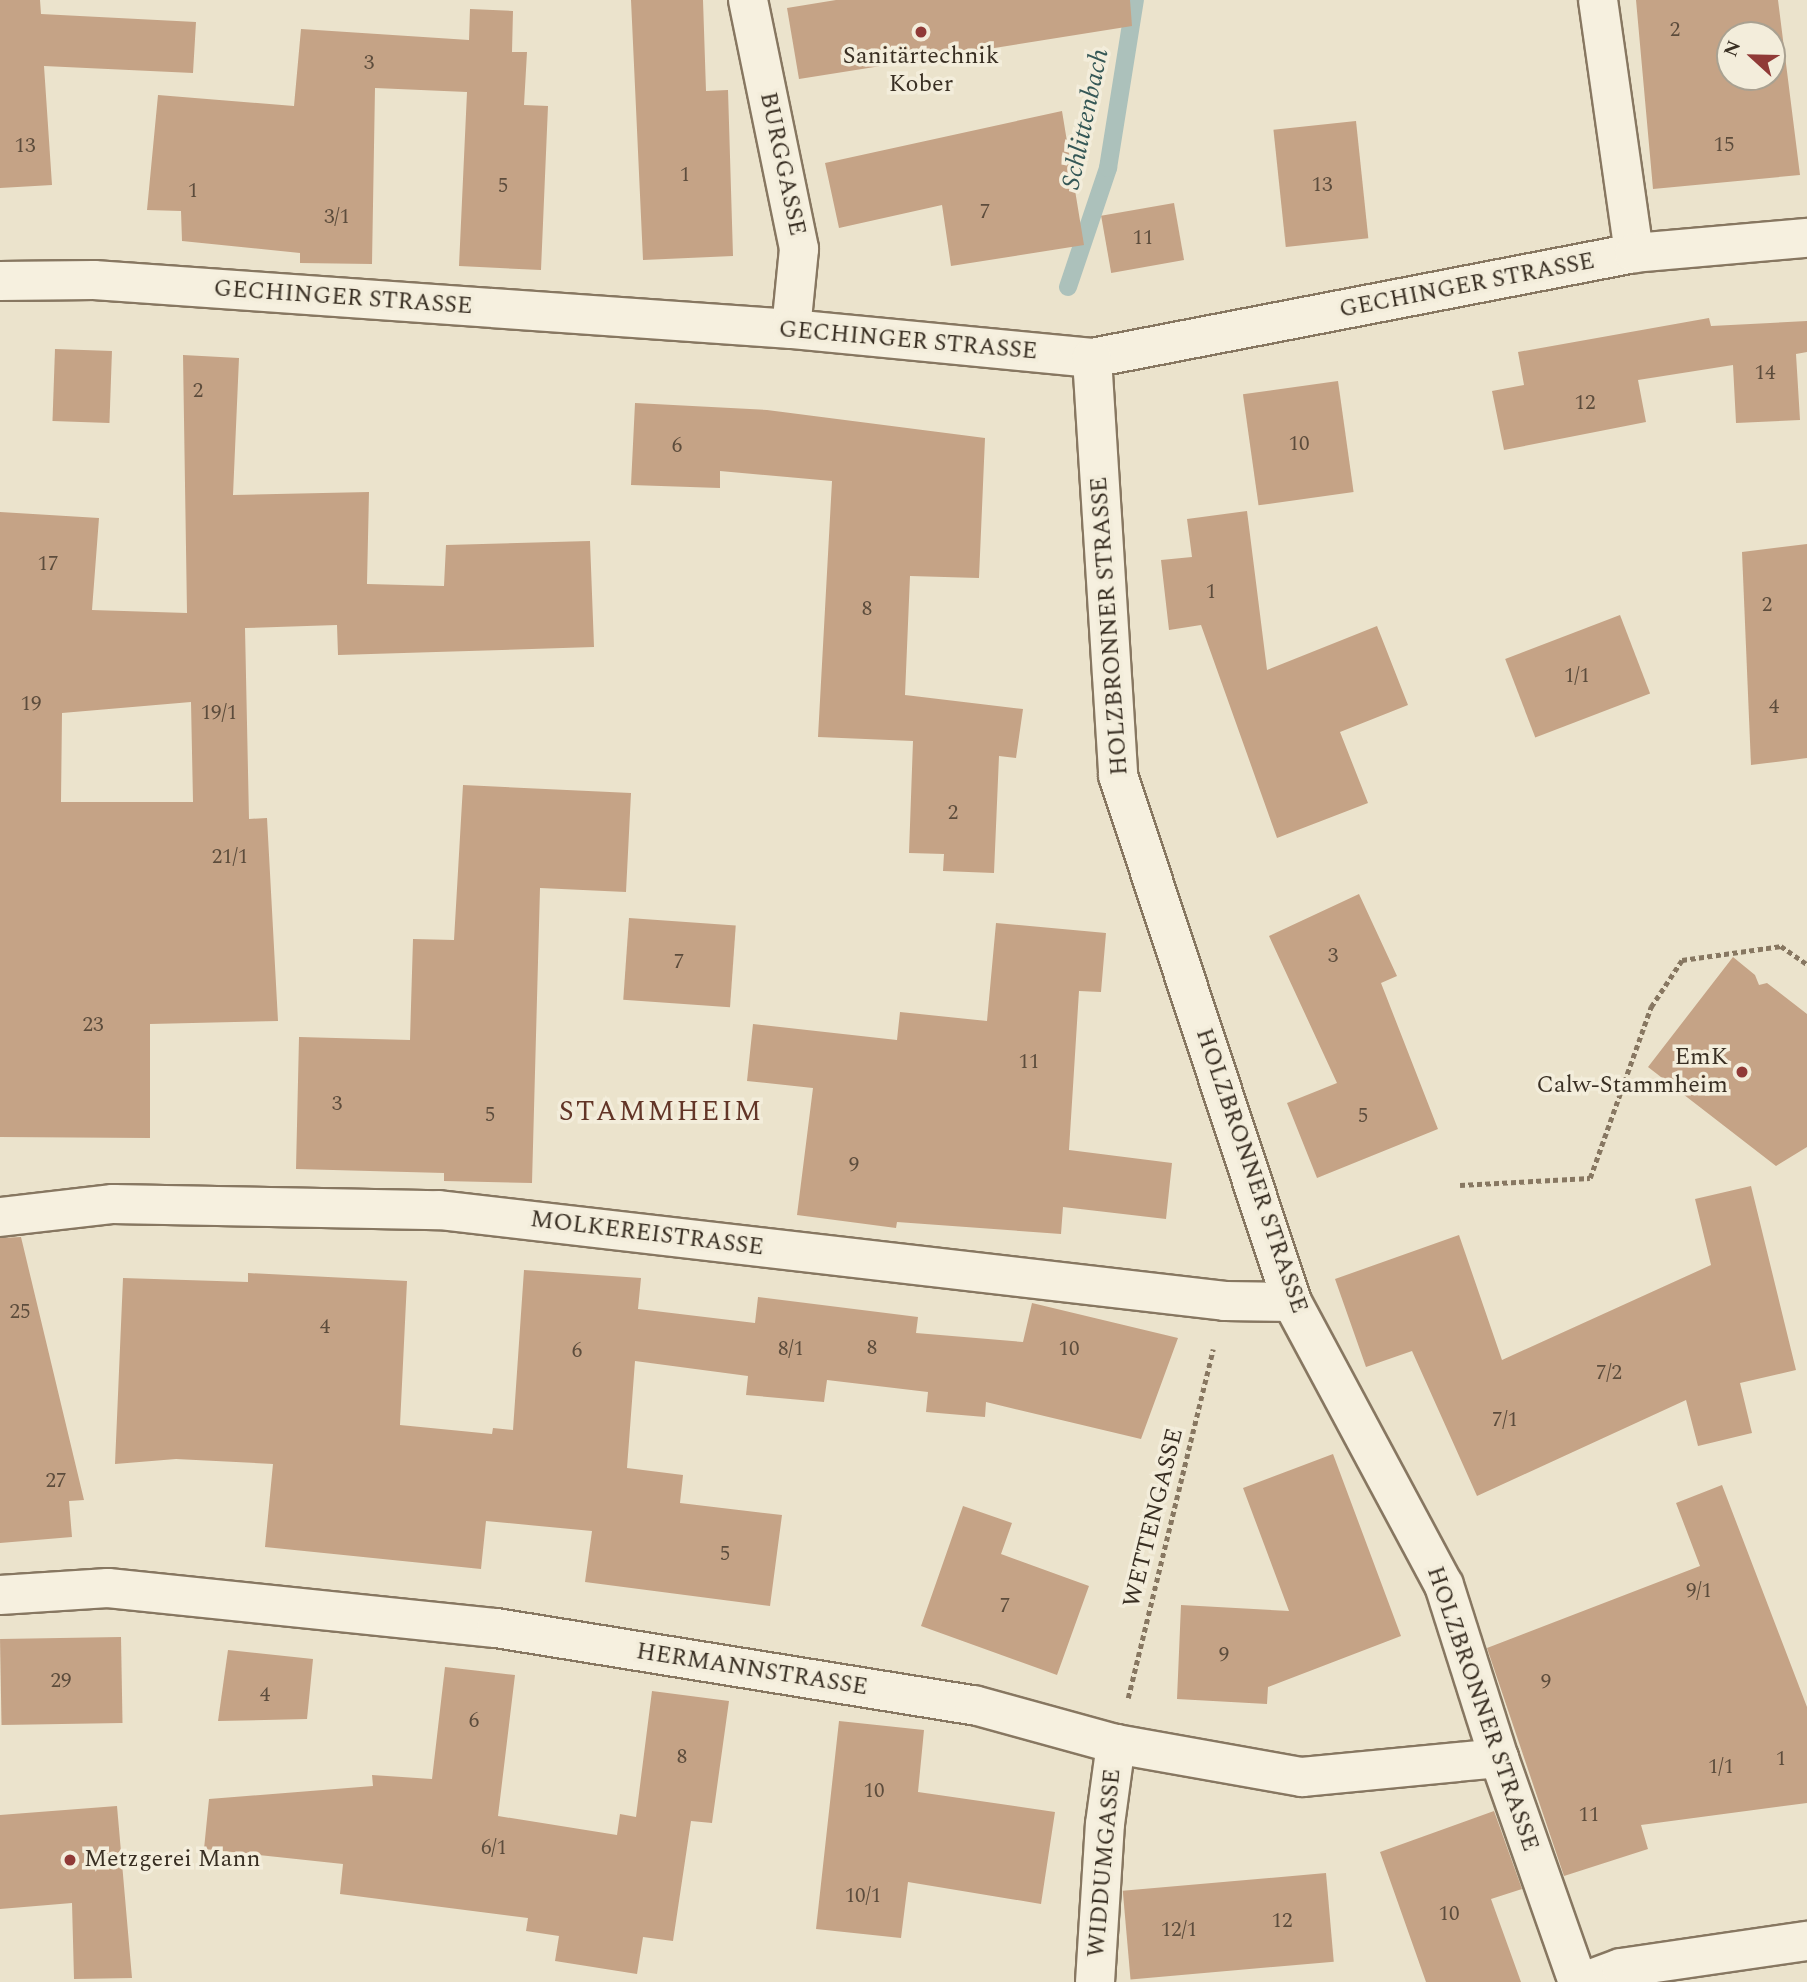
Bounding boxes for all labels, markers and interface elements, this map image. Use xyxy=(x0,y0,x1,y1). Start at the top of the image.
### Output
house number: 2 xyxy=(1670,17,1680,43)
north arrow xyxy=(1716,21,1786,91)
marker: Sanitärtechnik Kober xyxy=(913,24,929,40)
text: N xyxy=(1717,36,1749,61)
place label: Sanitärtechnik Kober xyxy=(843,43,999,99)
water label: Schlittenbach xyxy=(1056,46,1116,192)
house number: 3 xyxy=(364,50,374,76)
street label: BURGGASSE xyxy=(753,90,811,238)
house number: 15 xyxy=(1714,132,1734,158)
house number: 13 xyxy=(15,133,35,159)
house number: 1 xyxy=(680,162,690,188)
house number: 13 xyxy=(1312,172,1332,198)
house number: 5 xyxy=(498,173,508,199)
house number: 1 xyxy=(188,178,198,204)
house number: 7 xyxy=(980,199,990,225)
house number: 3/1 xyxy=(324,204,350,230)
house number: 11 xyxy=(1133,225,1153,251)
street label: GECHINGER STRASSE xyxy=(1337,247,1597,325)
street label: GECHINGER STRASSE xyxy=(213,275,473,321)
street label: GECHINGER STRASSE xyxy=(778,315,1038,367)
house number: 14 xyxy=(1755,360,1775,386)
house number: 2 xyxy=(193,378,203,404)
house number: 12 xyxy=(1575,390,1595,416)
house number: 10 xyxy=(1289,431,1309,457)
house number: 6 xyxy=(672,433,682,459)
street label: HOLZBRONNER STRASSE xyxy=(1085,476,1135,776)
house number: 17 xyxy=(38,551,58,577)
house number: 1 xyxy=(1206,579,1216,605)
house number: 2 xyxy=(1762,592,1772,618)
house number: 8 xyxy=(862,596,872,622)
house number: 1/1 xyxy=(1564,663,1590,689)
house number: 19 xyxy=(21,691,41,717)
house number: 4 xyxy=(1769,694,1779,720)
house number: 19/1 xyxy=(201,700,237,726)
house number: 2 xyxy=(948,800,958,826)
house number: 21/1 xyxy=(212,844,248,870)
house number: 3 xyxy=(1328,943,1338,969)
house number: 7 xyxy=(674,949,684,975)
house number: 23 xyxy=(83,1012,103,1038)
street label: HOLZBRONNER STRASSE xyxy=(1189,1025,1313,1317)
place label: EmK Calw-Stammheim xyxy=(1537,1044,1728,1100)
house number: 11 xyxy=(1019,1049,1039,1075)
marker: EmK Calw-Stammheim xyxy=(1734,1064,1750,1080)
house number: 3 xyxy=(332,1091,342,1117)
district label: STAMMHEIM xyxy=(560,1095,762,1129)
house number: 5 xyxy=(485,1102,495,1128)
house number: 5 xyxy=(1358,1103,1368,1129)
house number: 9 xyxy=(849,1152,859,1178)
street label: MOLKEREISTRASSE xyxy=(529,1205,765,1263)
house number: 25 xyxy=(10,1299,30,1325)
house number: 4 xyxy=(320,1314,330,1340)
house number: 8 xyxy=(867,1335,877,1361)
house number: 8/1 xyxy=(778,1336,804,1362)
house number: 10 xyxy=(1059,1336,1079,1362)
house number: 6 xyxy=(572,1338,582,1364)
house number: 7/2 xyxy=(1596,1360,1622,1386)
house number: 7/1 xyxy=(1492,1407,1518,1433)
street label: WETTENGASSE xyxy=(1118,1425,1190,1611)
house number: 27 xyxy=(46,1468,66,1494)
house number: 5 xyxy=(720,1541,730,1567)
street label: HOLZBRONNER STRASSE xyxy=(1420,1563,1544,1855)
house number: 9/1 xyxy=(1686,1578,1712,1604)
house number: 7 xyxy=(1000,1593,1010,1619)
street label: HERMANNSTRASSE xyxy=(634,1637,870,1703)
house number: 9 xyxy=(1219,1642,1229,1668)
house number: 29 xyxy=(51,1668,71,1694)
house number: 9 xyxy=(1541,1669,1551,1695)
house number: 4 xyxy=(260,1682,270,1708)
house number: 6 xyxy=(469,1708,479,1734)
house number: 8 xyxy=(677,1744,687,1770)
house number: 1 xyxy=(1776,1746,1786,1772)
house number: 1/1 xyxy=(1708,1754,1734,1780)
street label: WIDDUMGASSE xyxy=(1082,1767,1128,1959)
house number: 10 xyxy=(864,1778,884,1804)
house number: 11 xyxy=(1579,1802,1599,1828)
house number: 6/1 xyxy=(481,1835,507,1861)
place label: Metzgerei Mann xyxy=(84,1846,261,1874)
marker: Metzgerei Mann xyxy=(62,1852,78,1868)
house number: 10/1 xyxy=(845,1883,881,1909)
house number: 10 xyxy=(1439,1901,1459,1927)
house number: 12 xyxy=(1272,1908,1292,1934)
house number: 12/1 xyxy=(1161,1917,1197,1943)

